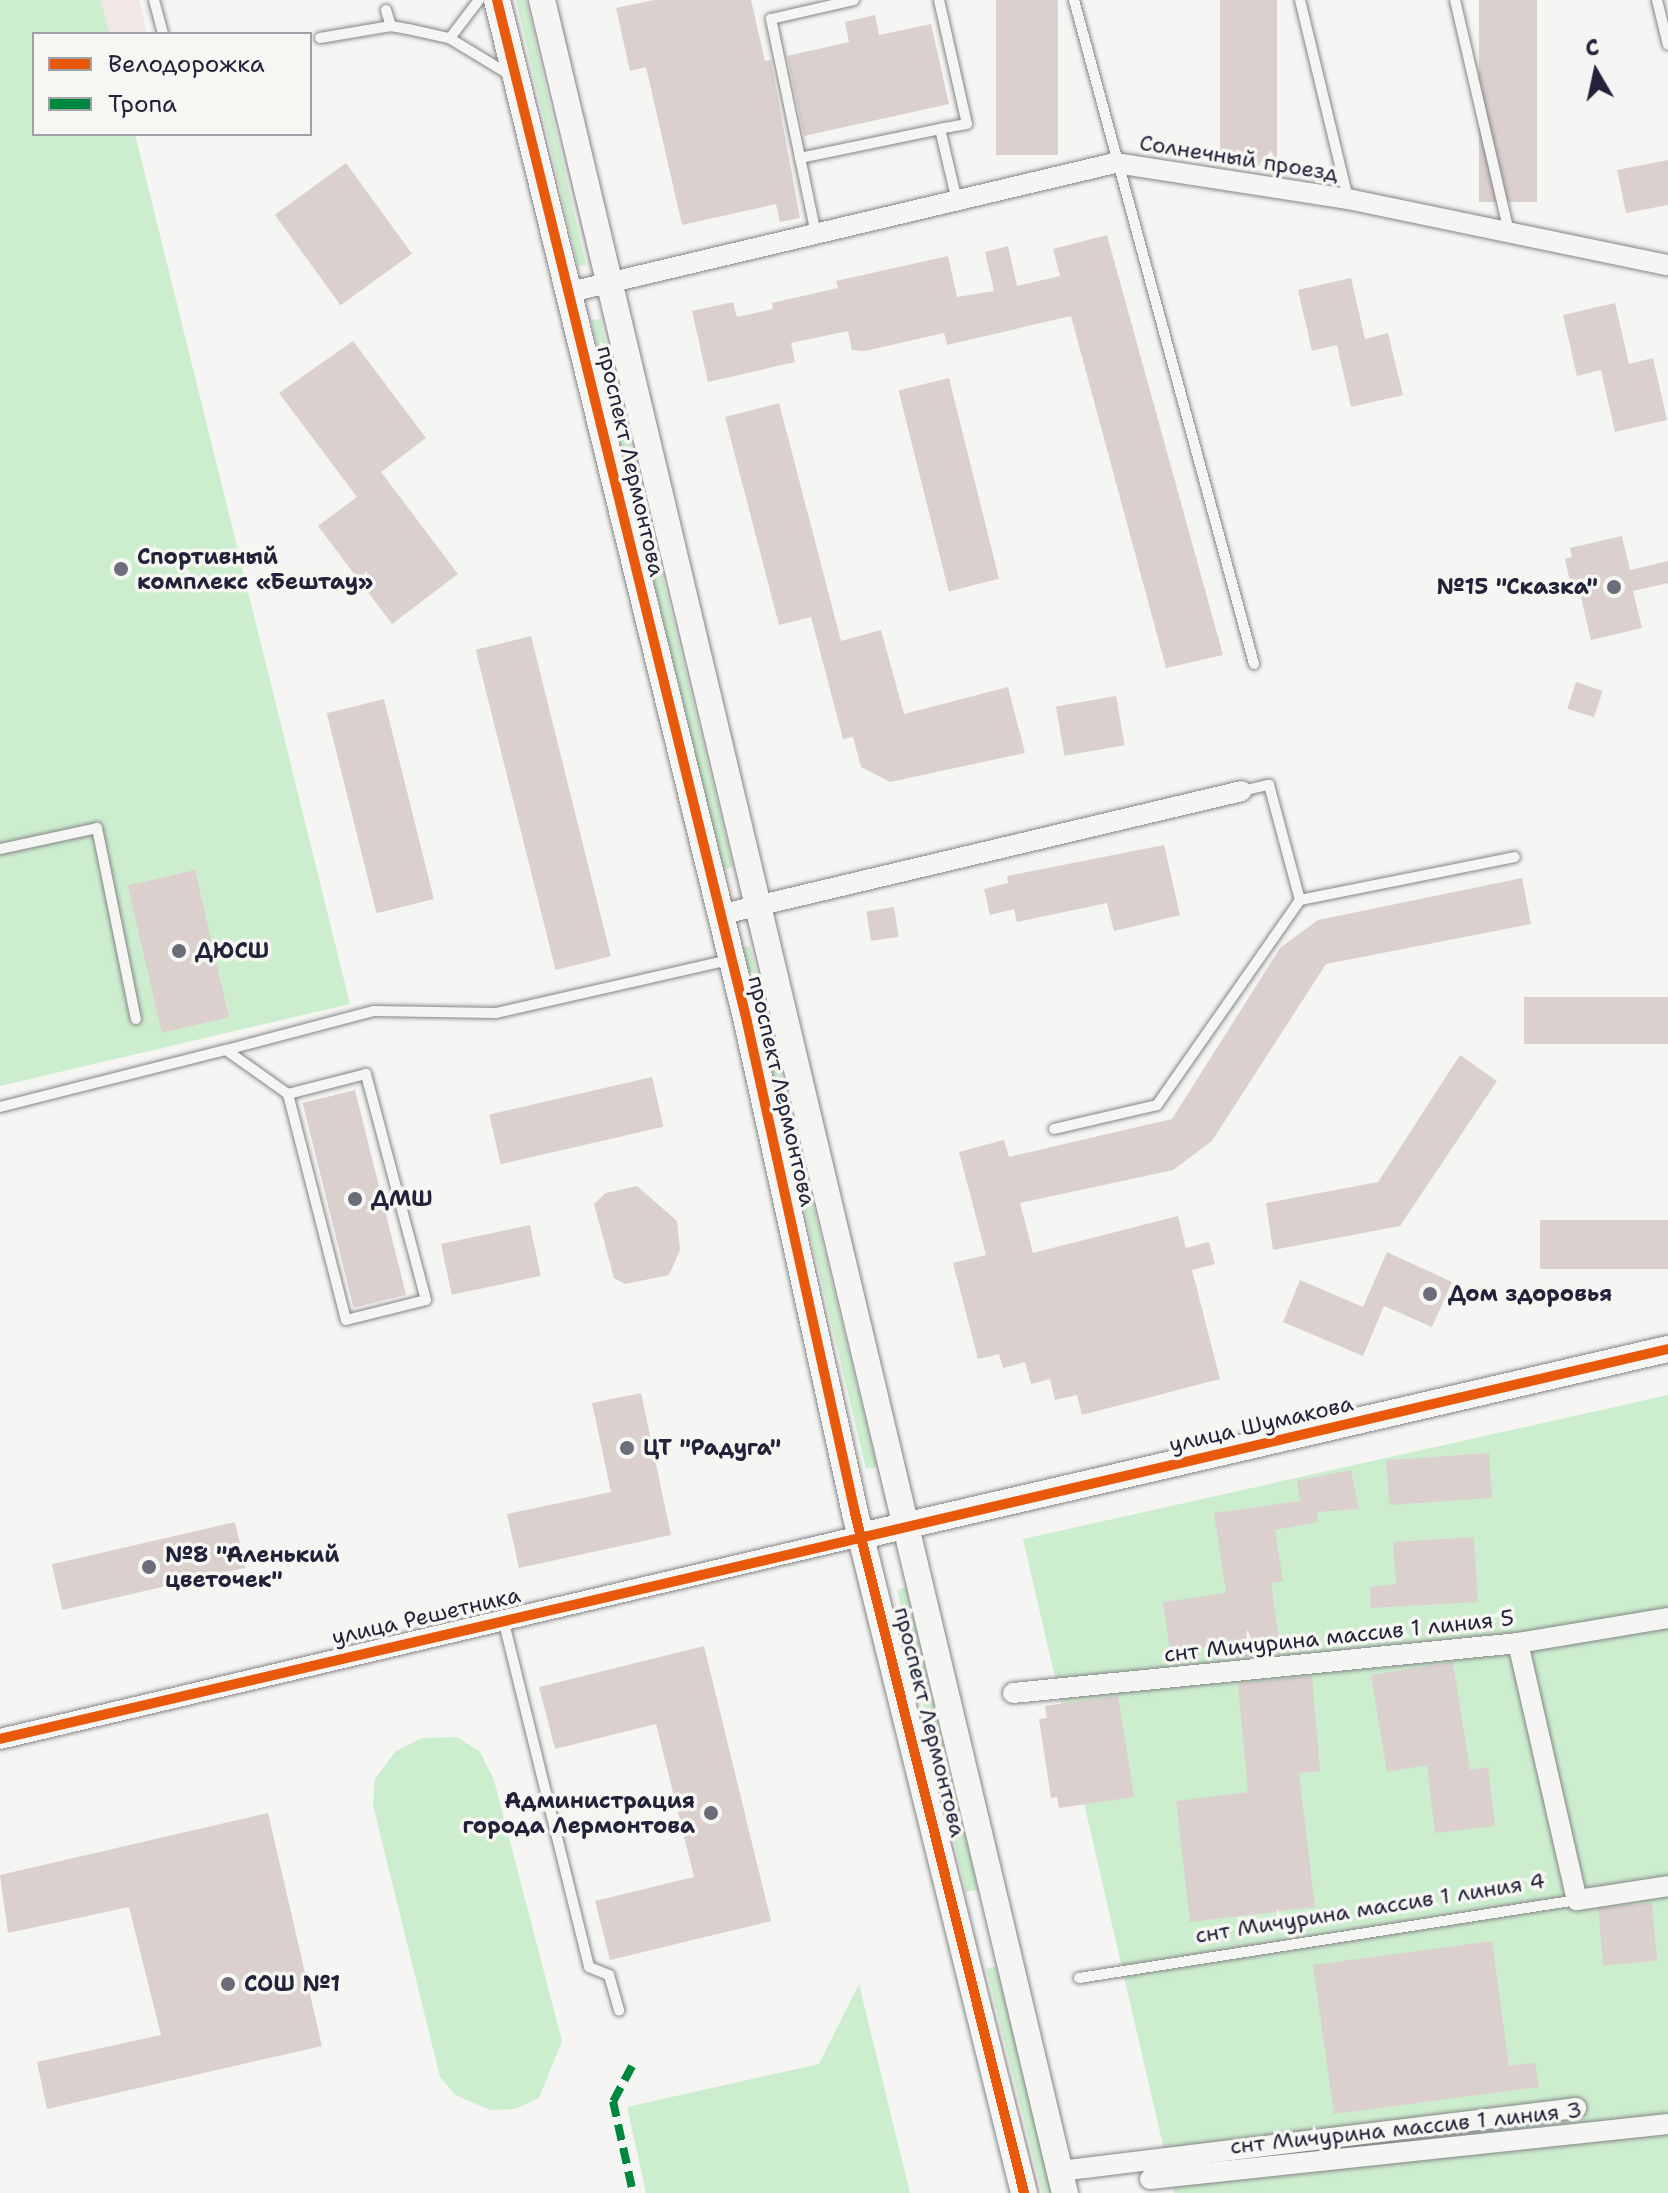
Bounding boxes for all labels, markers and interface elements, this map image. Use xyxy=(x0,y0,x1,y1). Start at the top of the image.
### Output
legend xyxy=(32,32,312,136)
north arrow xyxy=(1556,32,1636,112)
text: С xyxy=(1583,32,1601,63)
text: Велодорожка xyxy=(108,48,265,80)
text: Тропа xyxy=(108,88,177,120)
street label: Солнечный проезд xyxy=(1138,129,1340,187)
street label: проспект Лермонтова xyxy=(592,343,670,579)
place label: Спортивный комплекс «Бештау» xyxy=(137,543,373,594)
marker: Спортивный комплекс «Бештау» xyxy=(112,560,130,578)
place label: №15 "Сказка" xyxy=(1437,574,1598,600)
marker: №15 "Сказка" xyxy=(1605,578,1623,596)
place label: ДЮСШ xyxy=(195,938,269,964)
marker: ДЮСШ xyxy=(170,942,188,960)
street label: проспект Лермонтова xyxy=(743,973,821,1209)
place label: ДМШ xyxy=(371,1186,433,1212)
marker: ДМШ xyxy=(346,1190,364,1208)
place label: Дом здоровья xyxy=(1448,1281,1612,1307)
marker: Дом здоровья xyxy=(1419,1283,1441,1305)
street label: улица Шумакова xyxy=(1166,1390,1356,1458)
place label: ЦТ "Радуга" xyxy=(643,1435,781,1461)
marker: ЦТ "Радуга" xyxy=(618,1439,636,1457)
place label: №8 "Аленький цветочек" xyxy=(165,1541,340,1592)
marker: №8 "Аленький цветочек" xyxy=(140,1558,158,1576)
street label: улица Решетника xyxy=(329,1581,523,1651)
street label: проспект Лермонтова xyxy=(889,1604,971,1840)
street label: снт Мичурина массив 1 линия 5 xyxy=(1163,1604,1515,1668)
place label: Администрация города Лермонтова xyxy=(462,1787,695,1838)
marker: Администрация города Лермонтова xyxy=(702,1804,720,1822)
street label: снт Мичурина массив 1 линия 4 xyxy=(1193,1867,1547,1949)
place label: СОШ №1 xyxy=(244,1971,340,1997)
marker: СОШ №1 xyxy=(219,1975,237,1993)
street label: снт Мичурина массив 1 линия 3 xyxy=(1229,2096,1583,2160)

